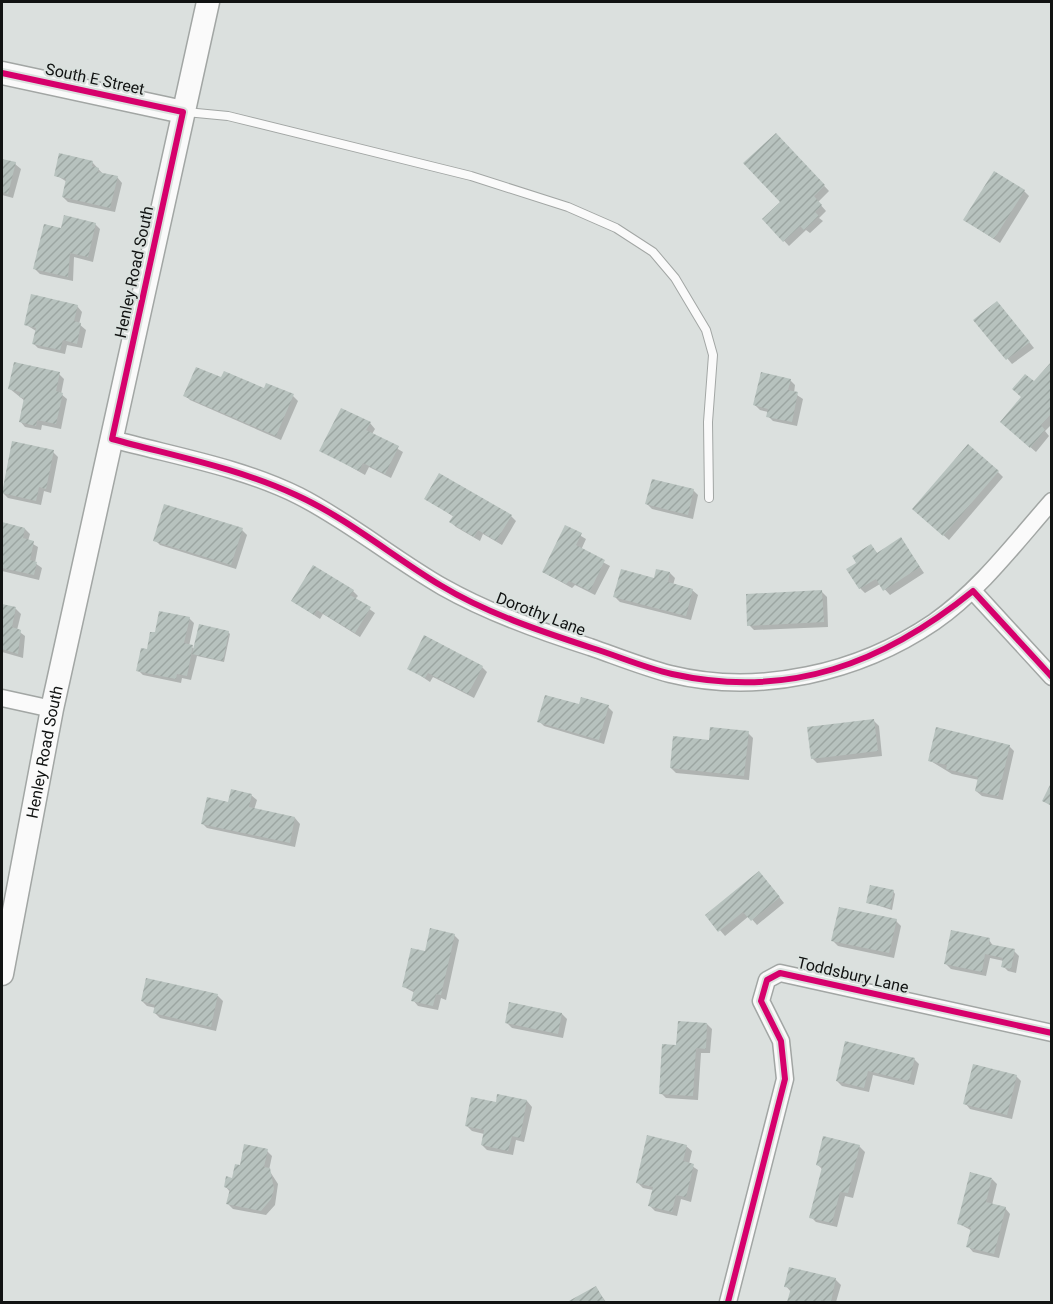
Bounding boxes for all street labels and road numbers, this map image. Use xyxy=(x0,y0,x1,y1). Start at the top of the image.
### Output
street label: South E Street xyxy=(44,59,146,99)
street label: Henley Road South xyxy=(111,204,157,340)
street label: Dorothy Lane xyxy=(494,588,588,640)
street label: Henley Road South xyxy=(22,684,66,820)
street label: Toddsbury Lane xyxy=(795,953,911,997)

